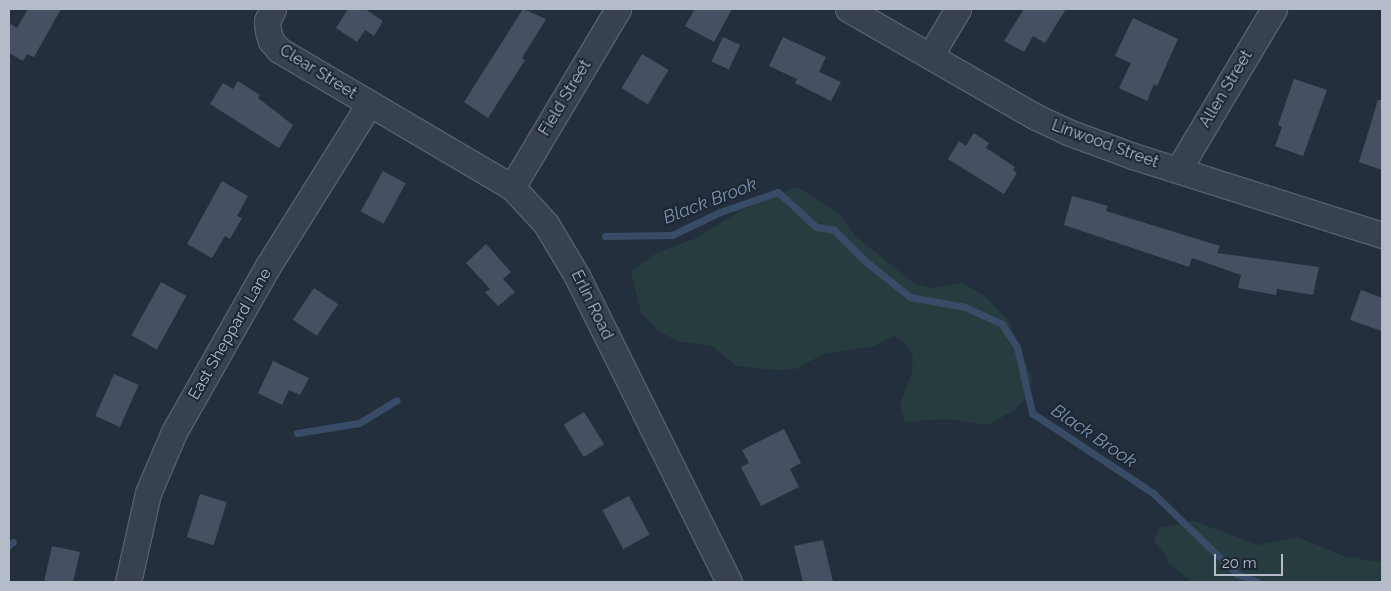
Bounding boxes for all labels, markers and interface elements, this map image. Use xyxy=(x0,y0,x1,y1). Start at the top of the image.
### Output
street label: Clear Street xyxy=(276,41,360,103)
street label: Allen Street xyxy=(1195,47,1257,131)
street label: Field Street xyxy=(535,57,595,139)
street label: Linwood Street xyxy=(1049,116,1161,172)
water label: Black Brook xyxy=(660,173,760,229)
street label: East Sheppard Lane xyxy=(185,265,275,403)
street label: Erlin Road xyxy=(567,267,617,343)
water label: Black Brook xyxy=(1047,400,1141,472)
scale bar xyxy=(1216,544,1285,576)
text: 20 m xyxy=(1222,554,1257,572)

